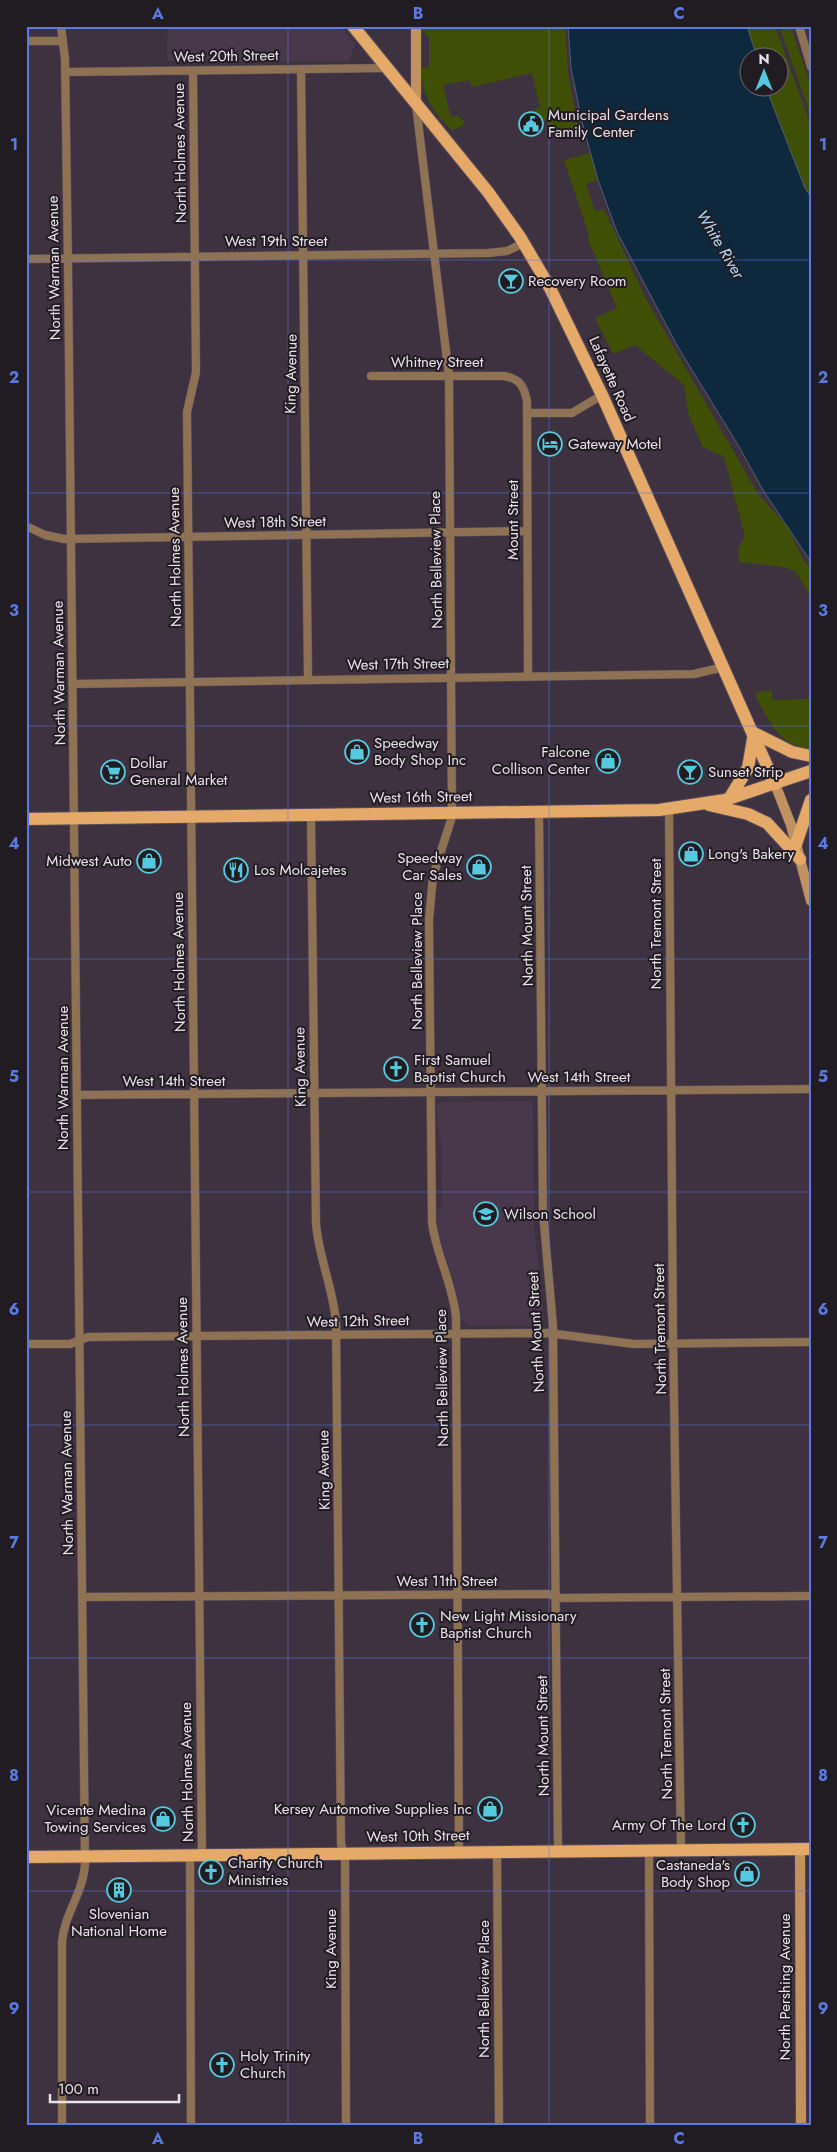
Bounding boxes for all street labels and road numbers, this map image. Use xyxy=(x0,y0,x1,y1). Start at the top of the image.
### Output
street label: West 20th Street xyxy=(173,44,279,68)
street label: North Holmes Avenue xyxy=(168,83,192,223)
street label: North Warman Avenue xyxy=(42,195,66,341)
street label: West 19th Street xyxy=(225,230,328,252)
street label: Lafayette Road xyxy=(583,333,641,425)
street label: King Avenue xyxy=(279,334,303,414)
street label: Whitney Street xyxy=(391,351,484,373)
street label: Mount Street xyxy=(502,480,524,560)
street label: North Holmes Avenue xyxy=(163,487,187,627)
street label: North Belleview Place xyxy=(424,491,448,629)
street label: West 18th Street xyxy=(224,510,327,534)
street label: North Warman Avenue xyxy=(47,600,71,746)
street label: West 17th Street xyxy=(347,652,450,676)
street label: West 16th Street xyxy=(369,785,473,809)
street label: North Tremont Street xyxy=(645,858,667,990)
street label: North Mount Street xyxy=(515,865,539,987)
street label: North Holmes Avenue xyxy=(167,892,191,1032)
street label: North Belleview Place xyxy=(406,892,428,1030)
street label: North Warman Avenue xyxy=(52,1005,74,1150)
street label: King Avenue xyxy=(288,1027,312,1107)
street label: West 14th Street xyxy=(528,1066,631,1088)
street label: West 14th Street xyxy=(123,1070,226,1092)
street label: North Tremont Street xyxy=(648,1263,672,1395)
street label: North Mount Street xyxy=(522,1271,550,1393)
street label: North Holmes Avenue xyxy=(171,1297,195,1437)
street label: West 12th Street xyxy=(307,1309,410,1333)
street label: North Belleview Place xyxy=(430,1309,454,1447)
street label: North Warman Avenue xyxy=(55,1410,79,1556)
street label: King Avenue xyxy=(312,1430,336,1510)
street label: West 11th Street xyxy=(397,1570,498,1592)
street label: North Tremont Street xyxy=(654,1668,678,1800)
street label: North Mount Street xyxy=(531,1675,555,1797)
street label: North Holmes Avenue xyxy=(175,1702,199,1842)
street label: West 10th Street xyxy=(366,1824,470,1848)
street label: King Avenue xyxy=(320,1909,342,1989)
street label: North Pershing Avenue xyxy=(774,1913,796,2061)
street label: North Belleview Place xyxy=(473,1920,495,2058)

